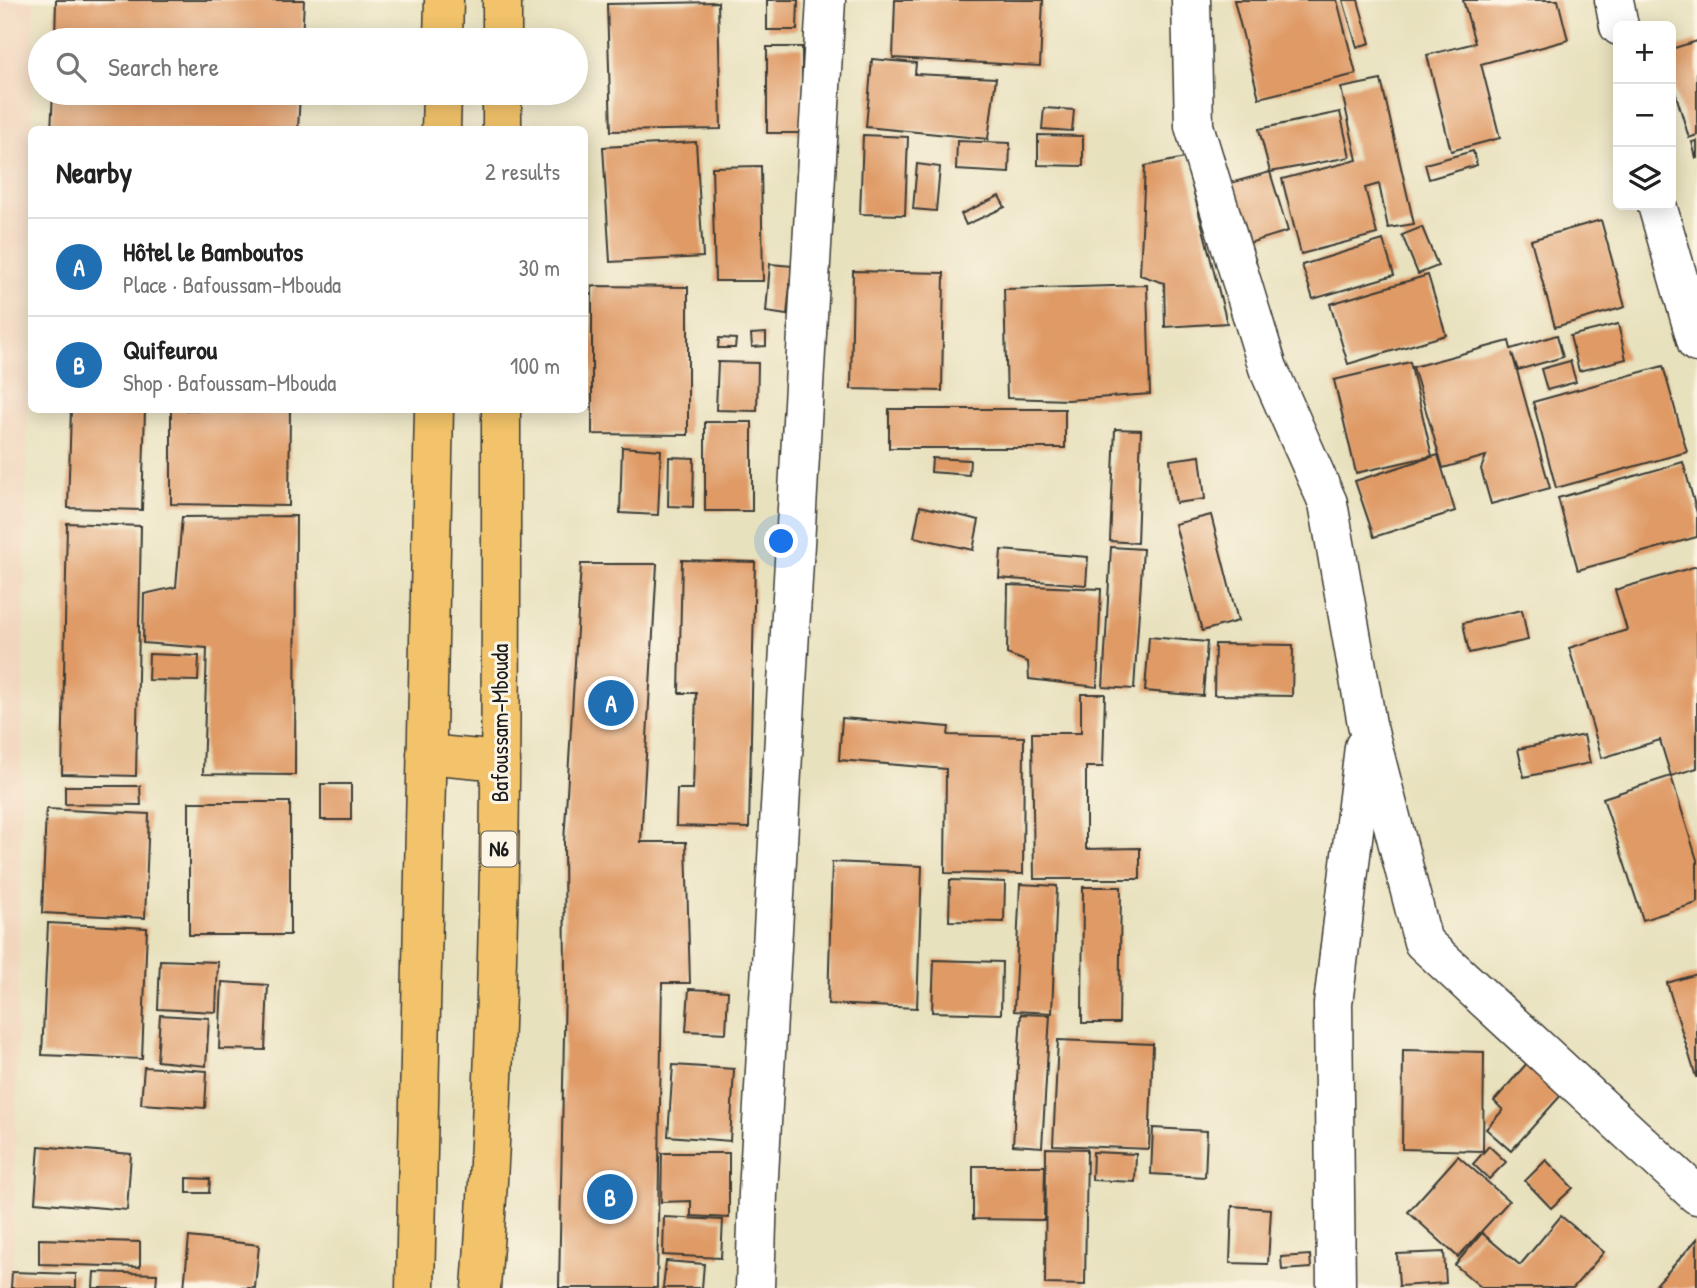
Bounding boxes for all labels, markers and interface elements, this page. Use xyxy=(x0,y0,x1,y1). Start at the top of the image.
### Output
map controls xyxy=(1613,21,1676,210)
button: + xyxy=(1613,21,1676,84)
search box xyxy=(28,28,588,105)
icon: search xyxy=(52,48,90,86)
text: Search here xyxy=(108,49,219,84)
button: − xyxy=(1613,84,1676,147)
button: layers xyxy=(1613,147,1676,210)
text: Nearby xyxy=(56,152,132,192)
text: 2 results xyxy=(485,156,560,187)
text: Hôtel le Bamboutos xyxy=(123,234,303,269)
text: A xyxy=(73,252,85,283)
text: 30 m xyxy=(518,252,560,283)
text: Place · Bafoussam-Mbouda xyxy=(123,269,341,300)
text: Quifeurou xyxy=(123,332,217,367)
text: B xyxy=(73,350,85,381)
text: 100 m xyxy=(510,350,560,381)
text: Shop · Bafoussam-Mbouda xyxy=(123,367,336,398)
your location xyxy=(764,524,798,558)
street label: Bafoussam-Mbouda xyxy=(484,644,515,802)
pin: A xyxy=(588,677,634,729)
road number: N6 xyxy=(482,832,516,866)
pin: B xyxy=(587,1171,633,1223)

